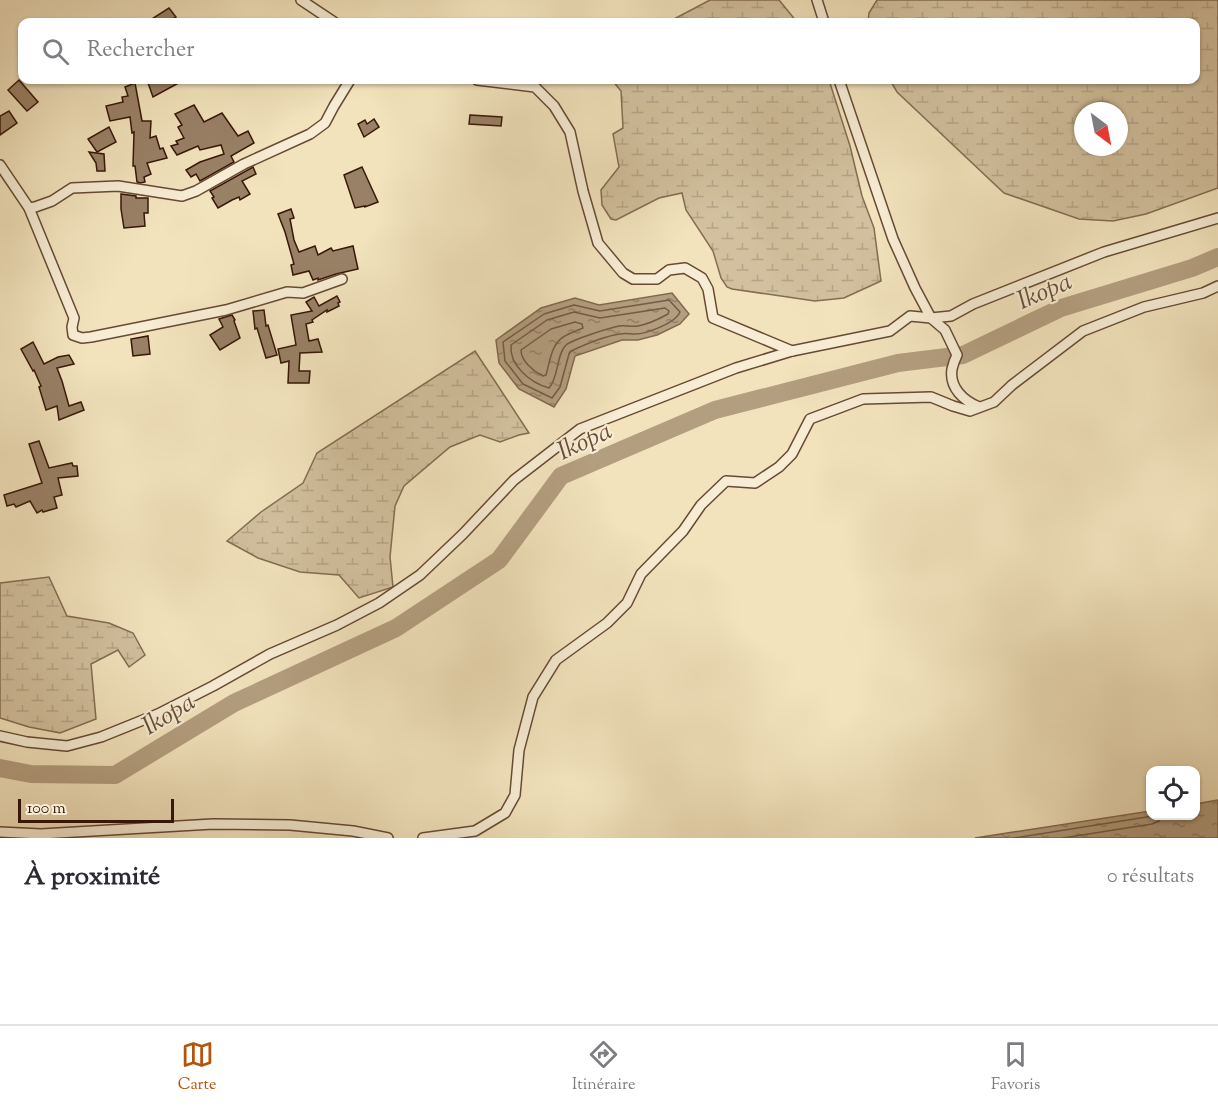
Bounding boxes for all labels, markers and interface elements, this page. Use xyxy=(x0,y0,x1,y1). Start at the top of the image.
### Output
search box xyxy=(18,18,1200,84)
icon: search xyxy=(39,35,72,68)
text: Rechercher xyxy=(87,35,194,67)
north arrow xyxy=(1074,102,1128,156)
water label: Ikopa xyxy=(1012,264,1078,320)
water label: Ikopa xyxy=(552,414,618,471)
water label: Ikopa xyxy=(136,685,203,746)
map controls xyxy=(1146,766,1200,820)
button: locate xyxy=(1146,766,1200,820)
scale bar xyxy=(18,796,174,824)
text: 100 m xyxy=(27,798,66,821)
text: À proximité xyxy=(24,859,160,896)
text: 0 résultats xyxy=(1107,863,1194,892)
tab: Carte xyxy=(178,1038,217,1097)
tab: Itinéraire xyxy=(572,1038,635,1097)
tab: Favoris xyxy=(991,1038,1040,1097)

